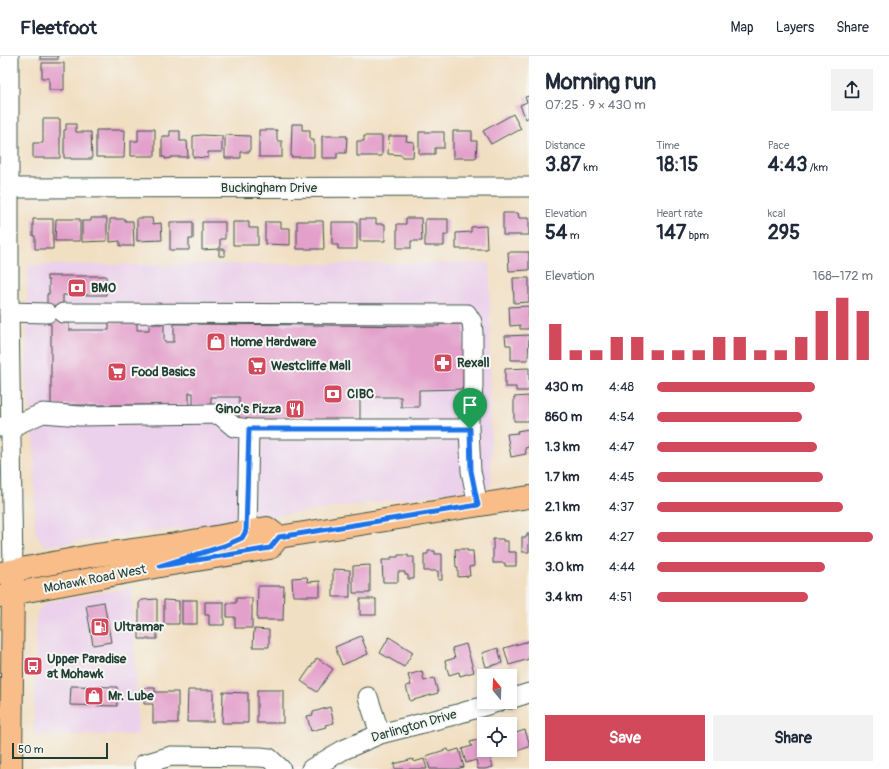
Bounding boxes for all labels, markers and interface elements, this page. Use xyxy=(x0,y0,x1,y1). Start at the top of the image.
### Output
text: Fleetfoot xyxy=(20,16,97,40)
text: Map xyxy=(731,19,754,36)
text: Layers xyxy=(776,19,814,36)
text: Share xyxy=(836,19,869,36)
text: Morning run xyxy=(545,68,656,96)
button: share xyxy=(831,69,873,111)
text: 07:25 · 9 × 430 m xyxy=(545,97,646,113)
text: Distance xyxy=(545,139,585,152)
text: Time xyxy=(656,139,679,152)
text: Pace xyxy=(768,139,789,152)
text: 3.87 xyxy=(545,152,581,177)
text: 18:15 xyxy=(656,152,698,177)
text: 4:43 xyxy=(768,152,807,177)
text: km xyxy=(581,161,598,174)
text: /km xyxy=(807,161,828,174)
street label: Buckingham Drive xyxy=(221,180,318,196)
text: Elevation xyxy=(545,207,587,220)
text: Heart rate xyxy=(656,207,703,220)
text: kcal xyxy=(768,207,786,220)
text: 54 xyxy=(545,220,567,245)
text: 147 xyxy=(656,220,686,245)
text: 295 xyxy=(768,220,800,245)
text: m xyxy=(567,229,580,242)
text: bpm xyxy=(686,229,709,242)
text: Elevation xyxy=(545,268,595,284)
text: 168–172 m xyxy=(813,268,873,284)
bank icon: BMO xyxy=(66,277,88,299)
place label: BMO xyxy=(91,280,117,296)
shop icon: Home Hardware xyxy=(205,331,227,353)
place label: Home Hardware xyxy=(230,334,317,350)
pharmacy icon: Rexall xyxy=(432,352,454,374)
supermarket icon: Westcliffe Mall xyxy=(246,355,268,377)
place label: Rexall xyxy=(457,355,490,371)
place label: Westcliffe Mall xyxy=(271,358,351,374)
supermarket icon: Food Basics xyxy=(106,361,128,383)
place label: Food Basics xyxy=(131,364,195,380)
text: 430 m xyxy=(545,379,583,395)
text: 4:48 xyxy=(609,379,634,395)
bank icon: CIBC xyxy=(322,383,344,405)
place label: CIBC xyxy=(347,386,374,402)
pin xyxy=(453,388,487,429)
icon: arrive xyxy=(459,394,481,416)
restaurant icon: Gino's Pizza xyxy=(284,398,306,420)
place label: Gino's Pizza xyxy=(215,401,281,417)
text: 860 m xyxy=(545,409,582,425)
text: 4:54 xyxy=(609,409,635,425)
text: 1.3 km xyxy=(545,439,580,455)
text: 4:47 xyxy=(609,439,634,455)
text: 1.7 km xyxy=(545,469,580,485)
text: 4:45 xyxy=(609,469,635,485)
text: 2.1 km xyxy=(545,499,580,515)
text: 4:37 xyxy=(609,499,634,515)
text: 2.6 km xyxy=(545,529,582,545)
text: 4:27 xyxy=(609,529,634,545)
text: 3.0 km xyxy=(545,559,584,575)
text: 4:44 xyxy=(609,559,635,575)
street label: Mohawk Road West xyxy=(43,561,148,597)
text: 3.4 km xyxy=(545,589,582,605)
text: 4:51 xyxy=(609,589,632,605)
fuel station icon: Ultramar xyxy=(89,616,111,638)
place label: Ultramar xyxy=(114,619,164,635)
place label: Upper Paradise at Mohawk xyxy=(47,651,127,682)
bus stop icon: Upper Paradise at Mohawk xyxy=(22,655,44,677)
north arrow xyxy=(477,669,517,709)
map controls xyxy=(477,669,517,757)
shop icon: Mr. Lube xyxy=(83,685,105,707)
place label: Mr. Lube xyxy=(108,688,154,704)
street label: Darlington Drive xyxy=(369,706,459,746)
button: Save xyxy=(545,715,705,761)
button: Share xyxy=(713,715,873,761)
button: locate xyxy=(477,717,517,757)
scale bar xyxy=(12,741,108,760)
text: 50 m xyxy=(18,743,44,756)

